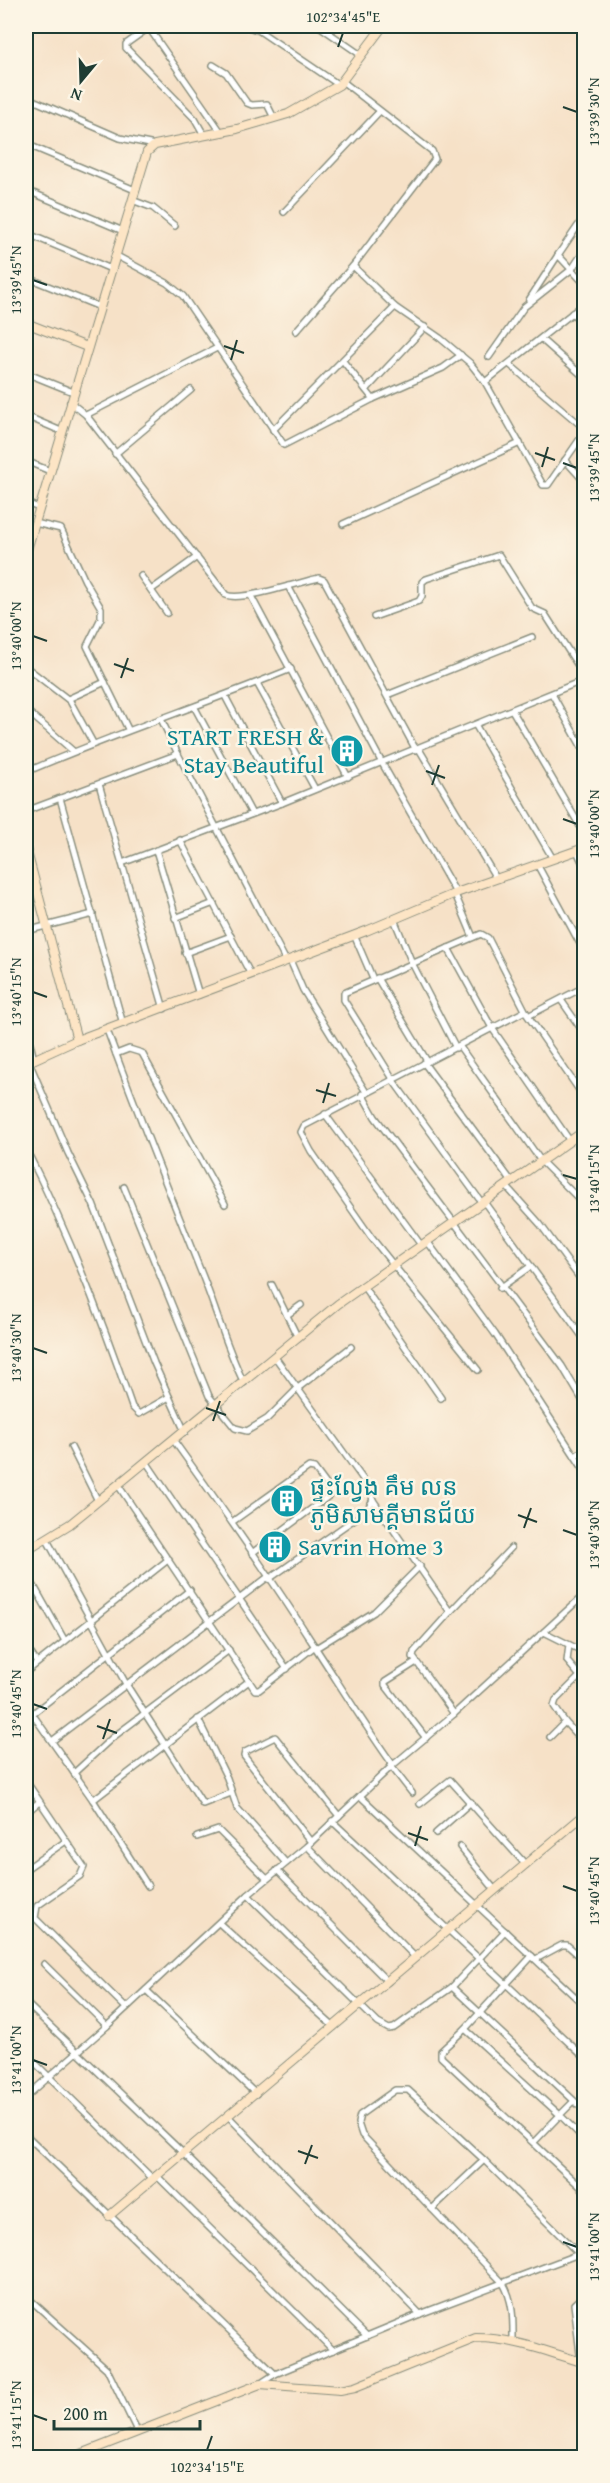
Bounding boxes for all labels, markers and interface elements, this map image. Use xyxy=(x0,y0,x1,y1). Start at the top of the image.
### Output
text: 102°34'45"E xyxy=(306,6,380,27)
north arrow xyxy=(51,51,111,111)
text: 13°39'30"N xyxy=(583,77,604,146)
text: N xyxy=(67,82,85,108)
text: 13°39'45"N xyxy=(5,245,26,314)
text: 13°39'45"N xyxy=(583,433,604,502)
text: 13°40'00"N xyxy=(5,601,26,670)
place label: START FRESH & Stay Beautiful xyxy=(167,719,325,782)
building icon: START FRESH & Stay Beautiful xyxy=(329,733,365,769)
text: 13°40'00"N xyxy=(583,789,604,858)
text: 13°40'15"N xyxy=(5,957,26,1026)
text: 13°40'15"N xyxy=(583,1144,604,1213)
text: 13°40'30"N xyxy=(5,1313,26,1382)
place label: ផ្ទះល្វែង គឹម លន ភូមិសាមគ្គីមានជ័យ xyxy=(310,1469,476,1532)
building icon: ផ្ទះល្វែង គឹម លន ភូមិសាមគ្គីមានជ័យ xyxy=(269,1483,305,1519)
text: 13°40'30"N xyxy=(583,1500,604,1569)
building icon: Savrin Home 3 xyxy=(257,1529,293,1565)
place label: Savrin Home 3 xyxy=(298,1529,444,1564)
text: 13°40'45"N xyxy=(5,1669,26,1738)
text: 13°40'45"N xyxy=(583,1856,604,1925)
text: 13°41'00"N xyxy=(5,2025,26,2094)
text: 13°41'00"N xyxy=(583,2212,604,2281)
text: 13°41'15"N xyxy=(5,2380,26,2449)
scale bar xyxy=(54,2393,200,2431)
text: 200 m xyxy=(63,2400,108,2427)
text: 102°34'15"E xyxy=(170,2456,244,2477)

